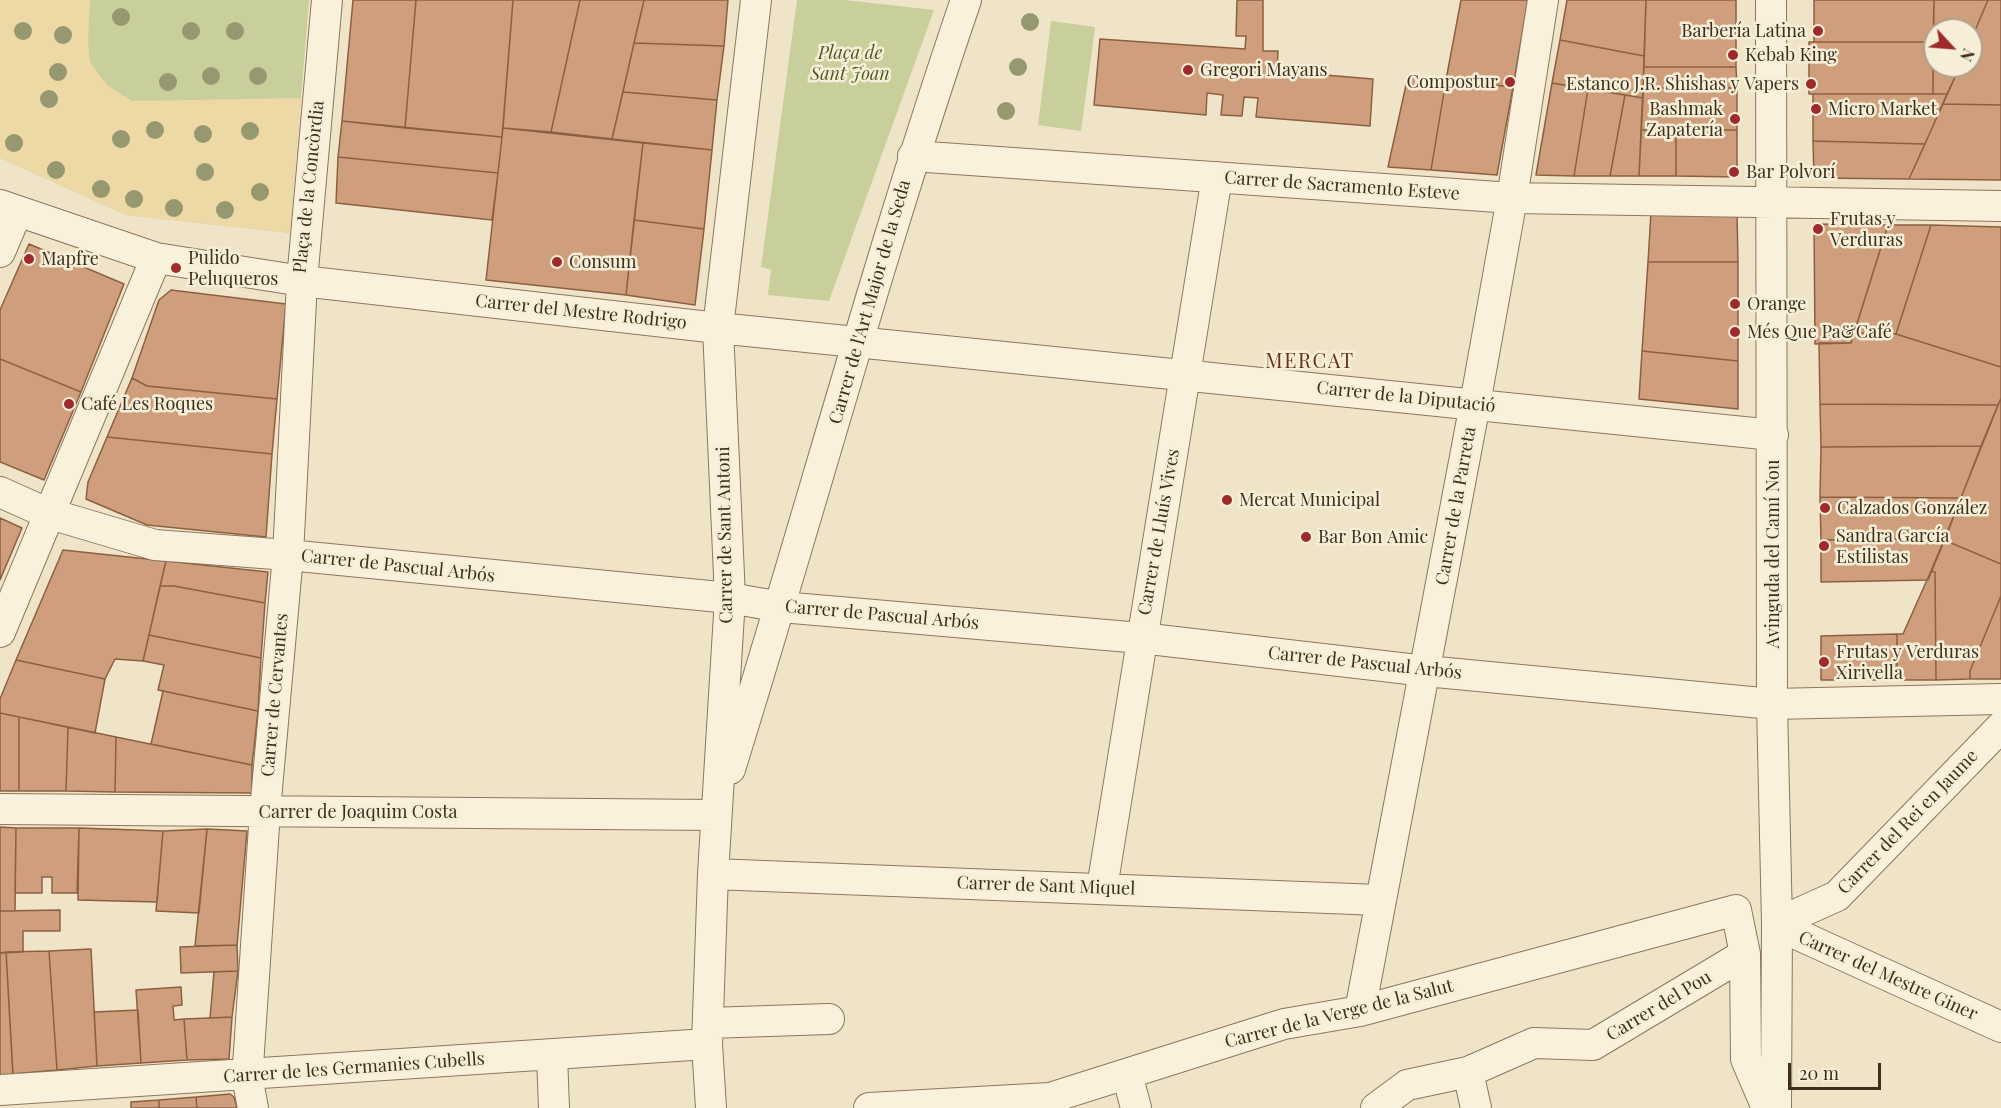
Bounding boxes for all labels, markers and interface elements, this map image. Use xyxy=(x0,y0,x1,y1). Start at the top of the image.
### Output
north arrow xyxy=(1923,18,1983,78)
place label: Barbería Latina xyxy=(1681,20,1806,42)
marker: Barbería Latina xyxy=(1811,24,1825,38)
park label: Plaça de Sant Joan xyxy=(810,42,890,84)
place label: Kebab King xyxy=(1745,44,1837,66)
text: N xyxy=(1956,45,1980,65)
marker: Kebab King xyxy=(1726,48,1740,62)
place label: Gregori Mayans xyxy=(1200,59,1328,81)
marker: Gregori Mayans xyxy=(1181,63,1195,77)
place label: Compostur xyxy=(1407,71,1498,93)
place label: Estanco J.R. Shishas y Vapers xyxy=(1566,73,1799,95)
marker: Compostur xyxy=(1503,75,1517,89)
marker: Estanco J.R. Shishas y Vapers xyxy=(1804,77,1818,91)
place label: Bashmak Zapatería xyxy=(1646,98,1723,140)
place label: Micro Market xyxy=(1828,98,1937,120)
street label: Plaça de la Concòrdia xyxy=(289,100,329,274)
marker: Micro Market xyxy=(1809,102,1823,116)
marker: Bashmak Zapatería xyxy=(1728,112,1742,126)
place label: Bar Polvorí xyxy=(1746,161,1836,183)
marker: Bar Polvorí xyxy=(1727,165,1741,179)
street label: Carrer de Sacramento Esteve xyxy=(1224,167,1460,205)
street label: Carrer de l'Art Major de la Seda xyxy=(825,177,915,427)
place label: Frutas y Verduras xyxy=(1830,208,1903,250)
marker: Frutas y Verduras xyxy=(1811,222,1825,236)
place label: Pulido Peluqueros xyxy=(188,247,278,290)
place label: Mapfre xyxy=(41,248,99,270)
place label: Consum xyxy=(569,251,636,273)
marker: Mapfre xyxy=(22,252,36,266)
marker: Consum xyxy=(550,255,564,269)
marker: Pulido Peluqueros xyxy=(169,261,183,275)
street label: Carrer del Mestre Rodrigo xyxy=(474,290,688,334)
place label: Orange xyxy=(1747,293,1806,315)
marker: Orange xyxy=(1728,297,1742,311)
place label: Més Que Pa&Café xyxy=(1747,321,1892,343)
marker: Més Que Pa&Café xyxy=(1728,325,1742,339)
district label: MERCAT xyxy=(1265,350,1355,374)
street label: Carrer de la Diputació xyxy=(1316,377,1496,417)
place label: Café Les Roques xyxy=(81,393,213,415)
marker: Café Les Roques xyxy=(62,397,76,411)
street label: Carrer de la Parreta xyxy=(1431,425,1481,587)
street label: Carrer de Sant Antoni xyxy=(713,446,737,624)
street label: Carrer de Lluís Vives xyxy=(1134,447,1184,617)
street label: Avinguda del Camí Nou xyxy=(1762,460,1784,648)
place label: Mercat Municipal xyxy=(1239,489,1380,511)
marker: Mercat Municipal xyxy=(1220,493,1234,507)
place label: Calzados González xyxy=(1837,497,1987,519)
marker: Calzados González xyxy=(1818,501,1832,515)
place label: Sandra García Estilistas xyxy=(1836,525,1950,568)
place label: Bar Bon Amic xyxy=(1318,526,1428,548)
marker: Bar Bon Amic xyxy=(1299,530,1313,544)
marker: Sandra García Estilistas xyxy=(1817,539,1831,553)
street label: Carrer de Pascual Arbós xyxy=(300,545,496,587)
street label: Carrer de Pascual Arbós xyxy=(784,596,980,634)
street label: Carrer de Cervantes xyxy=(257,612,293,778)
place label: Frutas y Verduras Xirivella xyxy=(1836,641,1979,684)
street label: Carrer de Pascual Arbós xyxy=(1267,642,1463,684)
marker: Frutas y Verduras Xirivella xyxy=(1817,655,1831,669)
street label: Carrer del Rei en Jaume xyxy=(1833,745,1983,899)
street label: Carrer de Joaquim Costa xyxy=(259,801,457,823)
street label: Carrer de Sant Miquel xyxy=(956,872,1136,900)
street label: Carrer del Mestre Giner xyxy=(1795,927,1981,1025)
street label: Carrer del Pou xyxy=(1603,966,1715,1046)
street label: Carrer de la Verge de la Salut xyxy=(1222,975,1456,1053)
street label: Carrer de les Germanies Cubells xyxy=(223,1048,485,1088)
scale bar xyxy=(1791,1051,1884,1089)
text: 20 m xyxy=(1799,1061,1839,1085)

